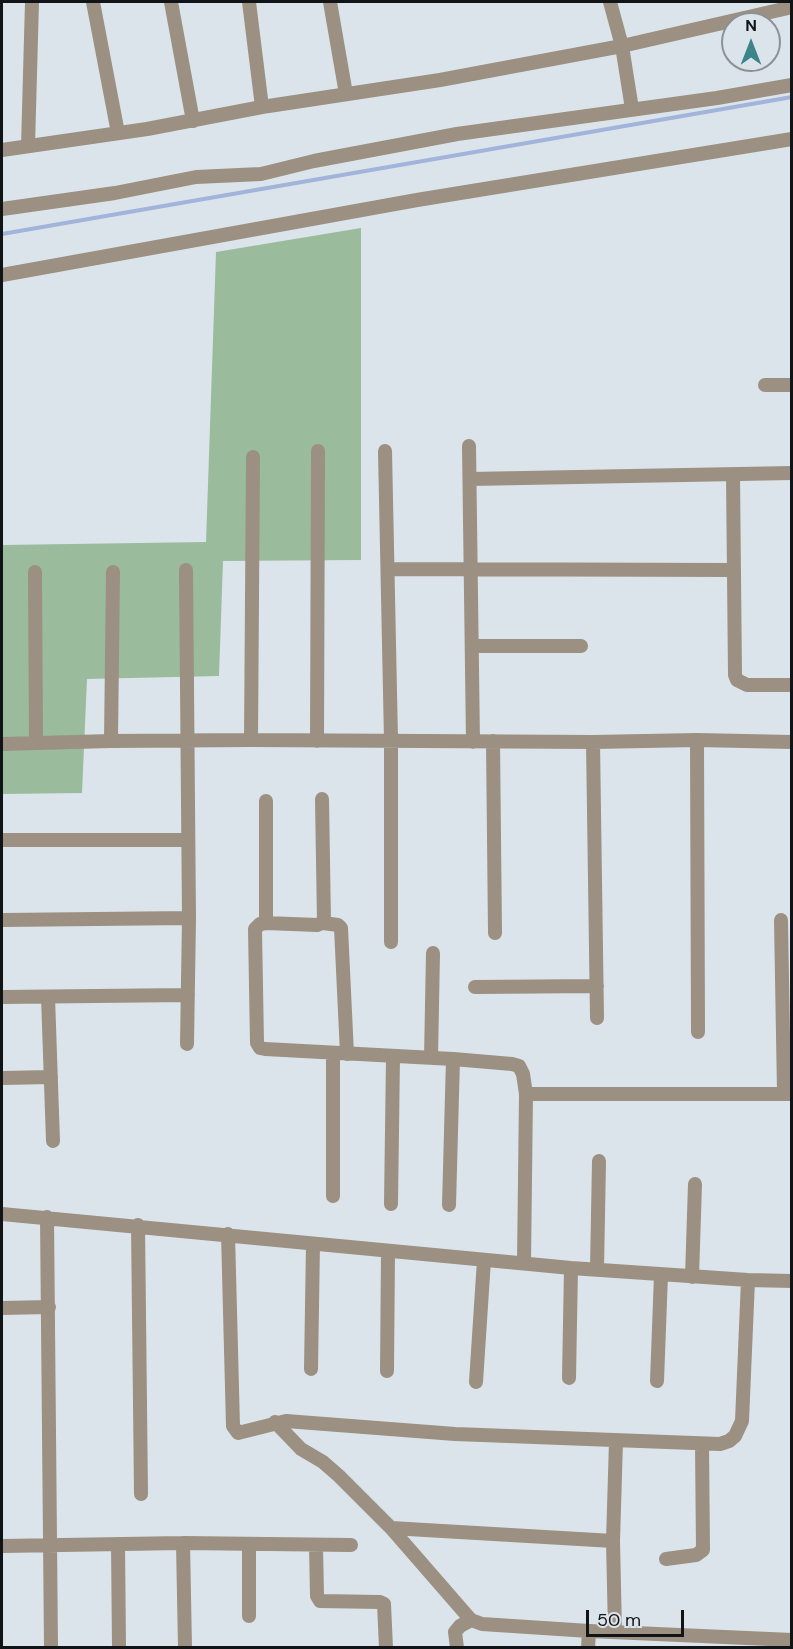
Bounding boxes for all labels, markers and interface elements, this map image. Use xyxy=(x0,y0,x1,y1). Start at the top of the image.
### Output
north arrow xyxy=(721,12,781,72)
text: N xyxy=(745,15,757,36)
scale bar xyxy=(589,1598,686,1636)
text: 50 m xyxy=(597,1608,641,1632)

